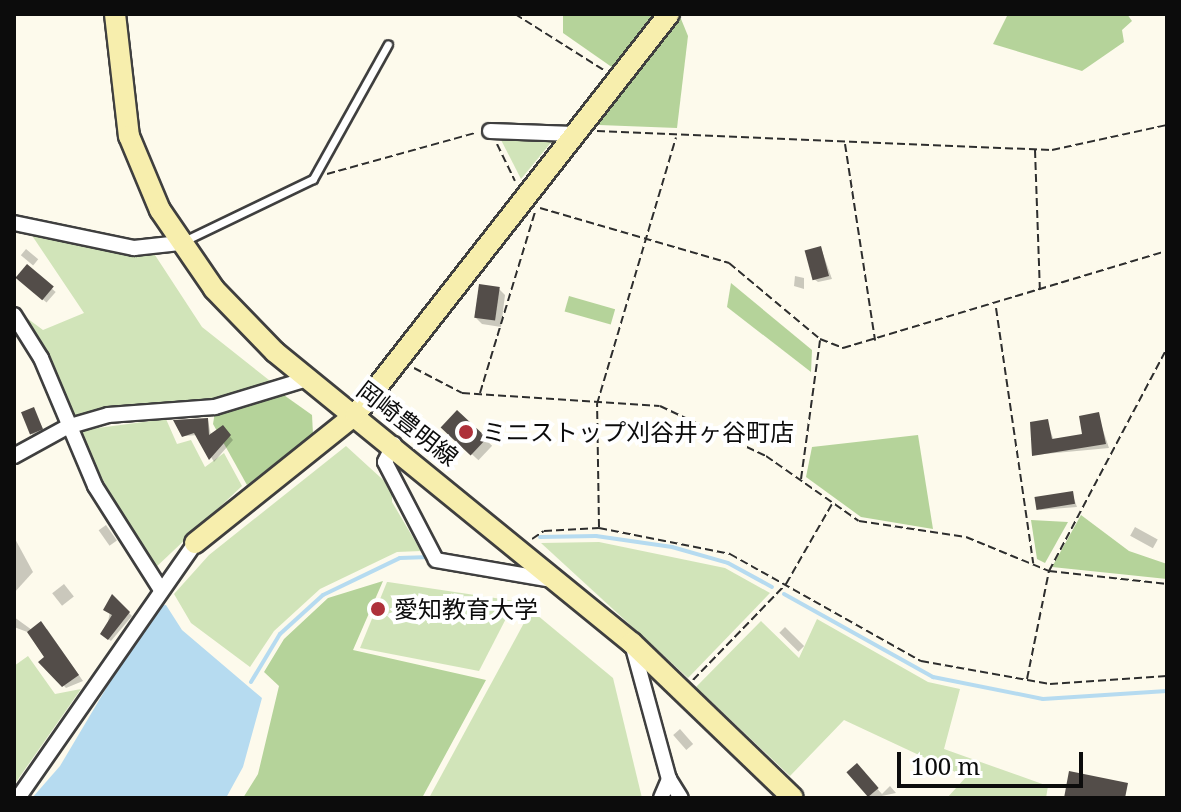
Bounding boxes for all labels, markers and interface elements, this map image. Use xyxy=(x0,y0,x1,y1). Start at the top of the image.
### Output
street label: 岡崎豊明線 xyxy=(352,375,464,471)
place label: ミニストップ刈谷井ヶ谷町店 xyxy=(482,418,794,446)
marker: ミニストップ刈谷井ヶ谷町店 xyxy=(457,423,475,441)
place label: 愛知教育大学 xyxy=(394,595,538,623)
marker: 愛知教育大学 xyxy=(369,600,387,618)
scale bar xyxy=(901,736,1087,786)
text: 100 m xyxy=(911,749,980,782)

